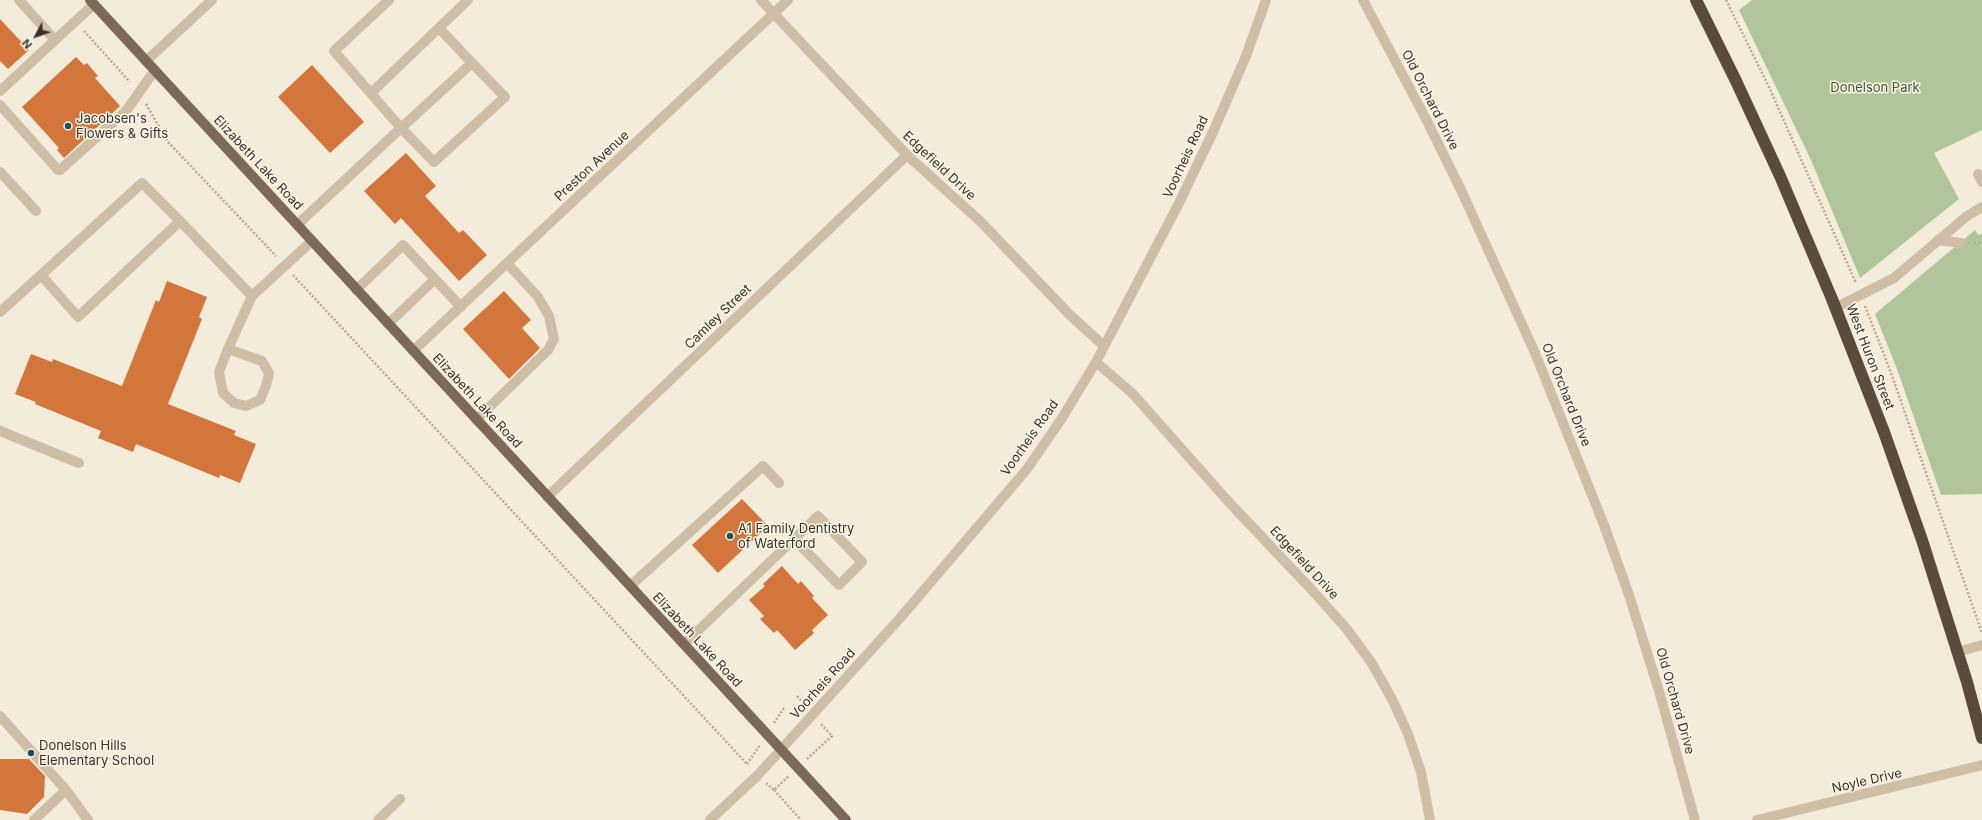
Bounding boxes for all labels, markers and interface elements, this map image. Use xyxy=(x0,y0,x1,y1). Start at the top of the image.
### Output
north arrow xyxy=(16,16,56,56)
text: N xyxy=(19,36,35,52)
street label: Old Orchard Drive xyxy=(1398,47,1462,153)
park label: Donelson Park xyxy=(1830,80,1920,96)
place label: Jacobsen's Flowers & Gifts xyxy=(76,111,168,142)
street label: Elizabeth Lake Road xyxy=(210,112,306,214)
street label: Voorheis Road xyxy=(1160,113,1212,201)
marker: Jacobsen's Flowers & Gifts xyxy=(63,121,73,131)
street label: Preston Avenue xyxy=(551,127,633,205)
street label: Edgefield Drive xyxy=(899,128,979,204)
street label: Camley Street xyxy=(682,281,754,353)
street label: West Huron Street xyxy=(1843,302,1897,412)
street label: Old Orchard Drive xyxy=(1538,341,1594,449)
street label: Elizabeth Lake Road xyxy=(429,350,525,452)
street label: Voorheis Road xyxy=(998,397,1062,479)
place label: A1 Family Dentistry of Waterford xyxy=(738,521,854,552)
street label: Edgefield Drive xyxy=(1266,523,1342,603)
marker: A1 Family Dentistry of Waterford xyxy=(725,531,735,541)
street label: Elizabeth Lake Road xyxy=(649,589,745,691)
street label: Voorheis Road xyxy=(787,646,859,722)
street label: Old Orchard Drive xyxy=(1652,646,1698,756)
place label: Donelson Hills Elementary School xyxy=(39,738,154,769)
marker: Donelson Hills Elementary School xyxy=(26,748,36,758)
street label: Noyle Drive xyxy=(1830,765,1904,797)

